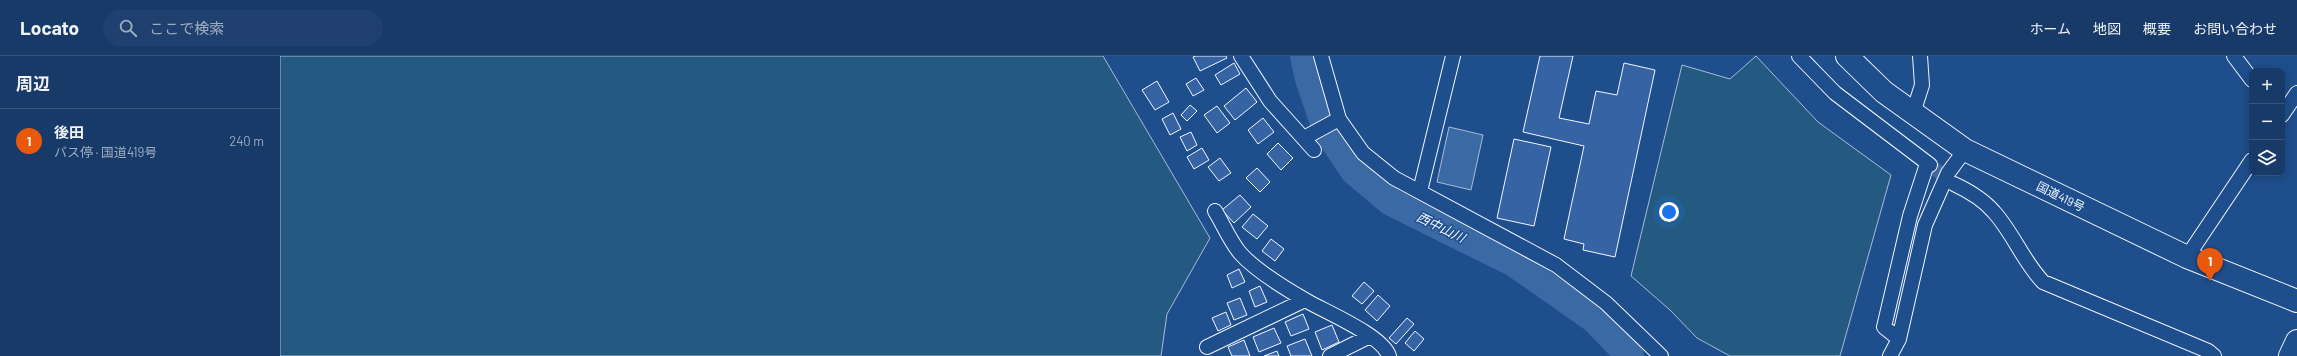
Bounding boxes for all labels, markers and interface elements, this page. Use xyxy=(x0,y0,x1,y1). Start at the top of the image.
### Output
search box xyxy=(103,10,383,46)
text: Locato xyxy=(20,16,79,39)
icon: search xyxy=(117,17,139,39)
text: ここで検索 xyxy=(149,19,224,37)
text: ホーム xyxy=(2029,20,2071,37)
text: 地図 xyxy=(2093,20,2121,37)
text: 概要 xyxy=(2143,20,2171,37)
text: お問い合わせ xyxy=(2193,20,2277,37)
map controls xyxy=(2249,68,2285,176)
button: + xyxy=(2249,68,2285,104)
text: 周辺 xyxy=(16,73,50,93)
button: − xyxy=(2249,104,2285,140)
text: 後田 xyxy=(54,123,84,141)
text: 1 xyxy=(27,133,31,149)
text: 240 m xyxy=(229,133,264,149)
button: layers xyxy=(2249,140,2285,176)
text: バス停 · 国道419号 xyxy=(54,144,157,160)
street label: 国道419号 xyxy=(2035,178,2087,214)
your location xyxy=(1659,202,1679,222)
water label: 西中山川 xyxy=(1414,208,1470,246)
pin: 1 xyxy=(2197,248,2223,281)

